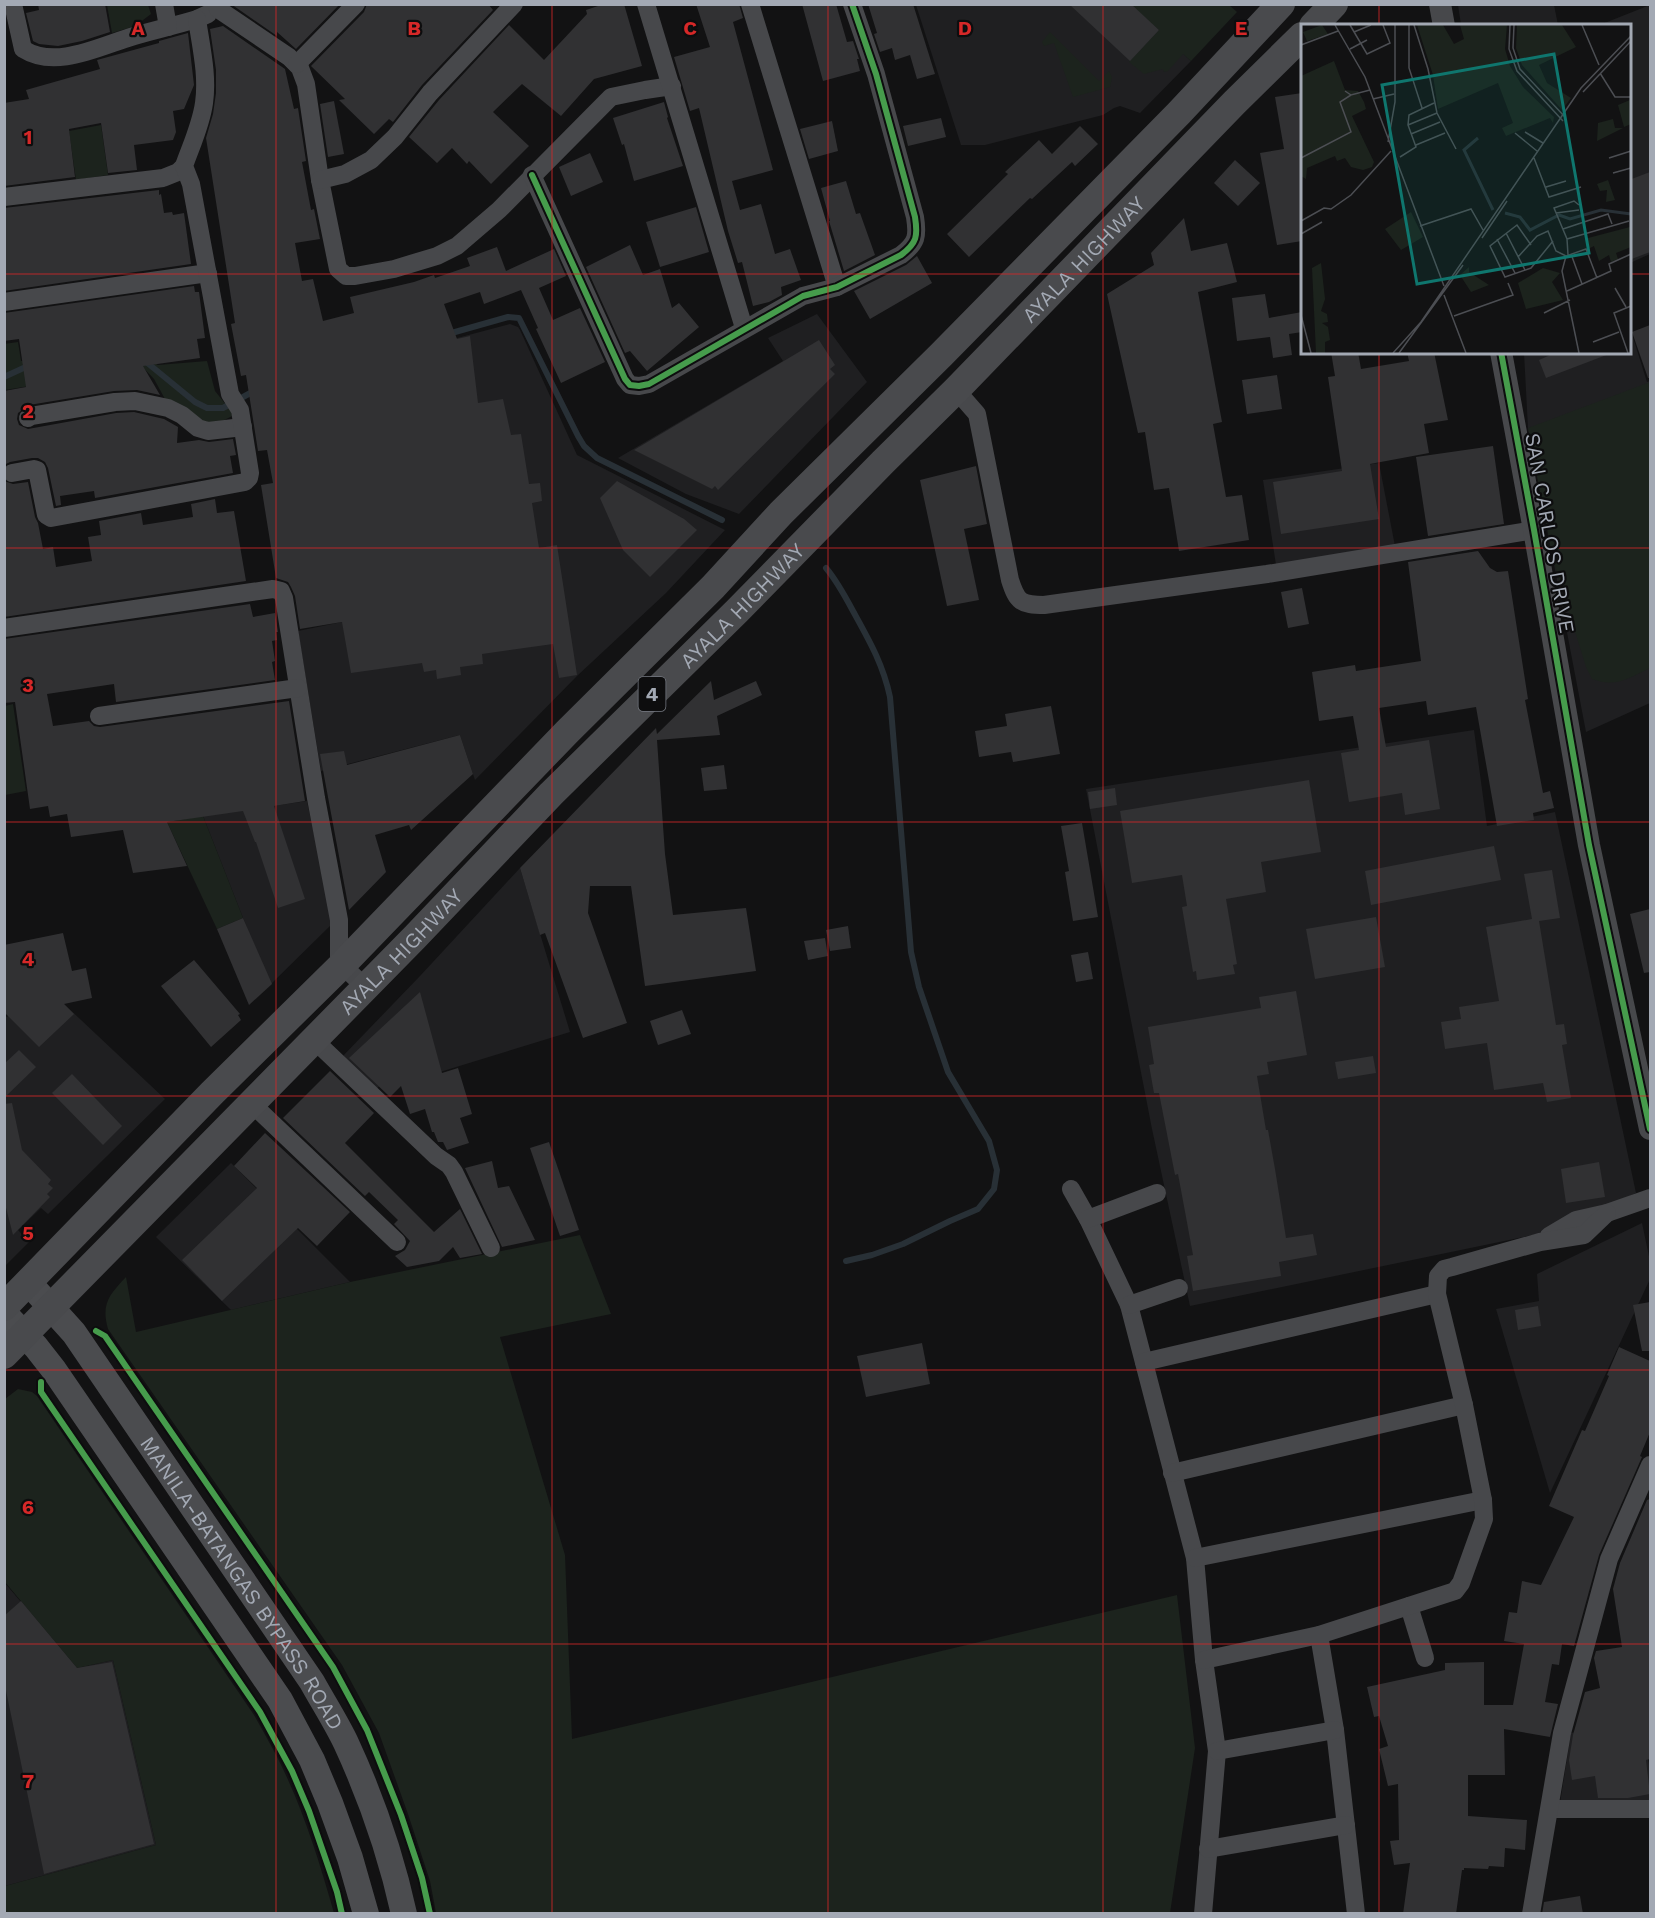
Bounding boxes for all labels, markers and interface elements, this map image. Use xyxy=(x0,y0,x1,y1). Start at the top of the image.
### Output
text: A xyxy=(131,16,145,40)
text: B xyxy=(407,16,421,40)
text: C xyxy=(683,16,697,40)
text: D xyxy=(958,16,972,40)
text: E xyxy=(1235,16,1247,40)
inset map xyxy=(1301,24,1631,354)
text: 1 xyxy=(24,125,32,149)
street label: AYALA HIGHWAY xyxy=(1016,191,1150,327)
text: 2 xyxy=(22,399,34,423)
street label: SAN CARLOS DRIVE xyxy=(1520,431,1580,635)
street label: AYALA HIGHWAY xyxy=(674,538,809,673)
text: 3 xyxy=(22,673,34,697)
road number: 4 xyxy=(638,677,666,711)
street label: AYALA HIGHWAY xyxy=(334,883,467,1019)
text: 4 xyxy=(22,947,35,971)
text: 5 xyxy=(22,1221,34,1245)
street label: MANILA-BATANGAS BYPASS ROAD xyxy=(135,1431,349,1734)
text: 6 xyxy=(22,1495,34,1519)
text: 7 xyxy=(22,1769,34,1793)

